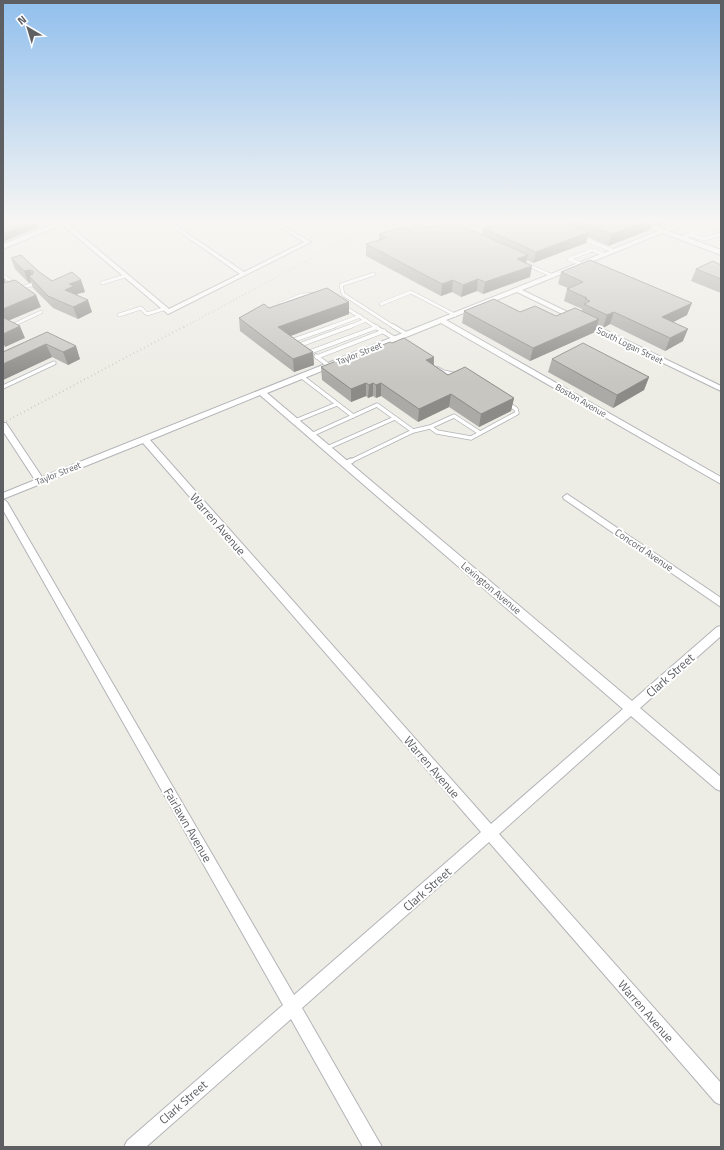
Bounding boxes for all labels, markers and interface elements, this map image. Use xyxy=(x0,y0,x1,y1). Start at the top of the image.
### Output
north arrow xyxy=(8,8,48,48)
text: N xyxy=(14,11,30,29)
street label: South Logan Street xyxy=(595,323,666,367)
street label: Taylor Street xyxy=(334,338,384,368)
street label: Boston Avenue xyxy=(553,380,609,420)
street label: Taylor Street xyxy=(33,458,83,488)
street label: Warren Avenue xyxy=(185,489,251,559)
street label: Concord Avenue xyxy=(612,525,676,575)
street label: Lexington Avenue xyxy=(458,558,524,618)
street label: Clark Street xyxy=(642,648,699,701)
street label: Warren Avenue xyxy=(399,732,465,802)
street label: Fairlawn Avenue xyxy=(159,784,217,866)
street label: Clark Street xyxy=(399,862,456,915)
street label: Warren Avenue xyxy=(613,976,679,1046)
street label: Clark Street xyxy=(155,1075,212,1128)

